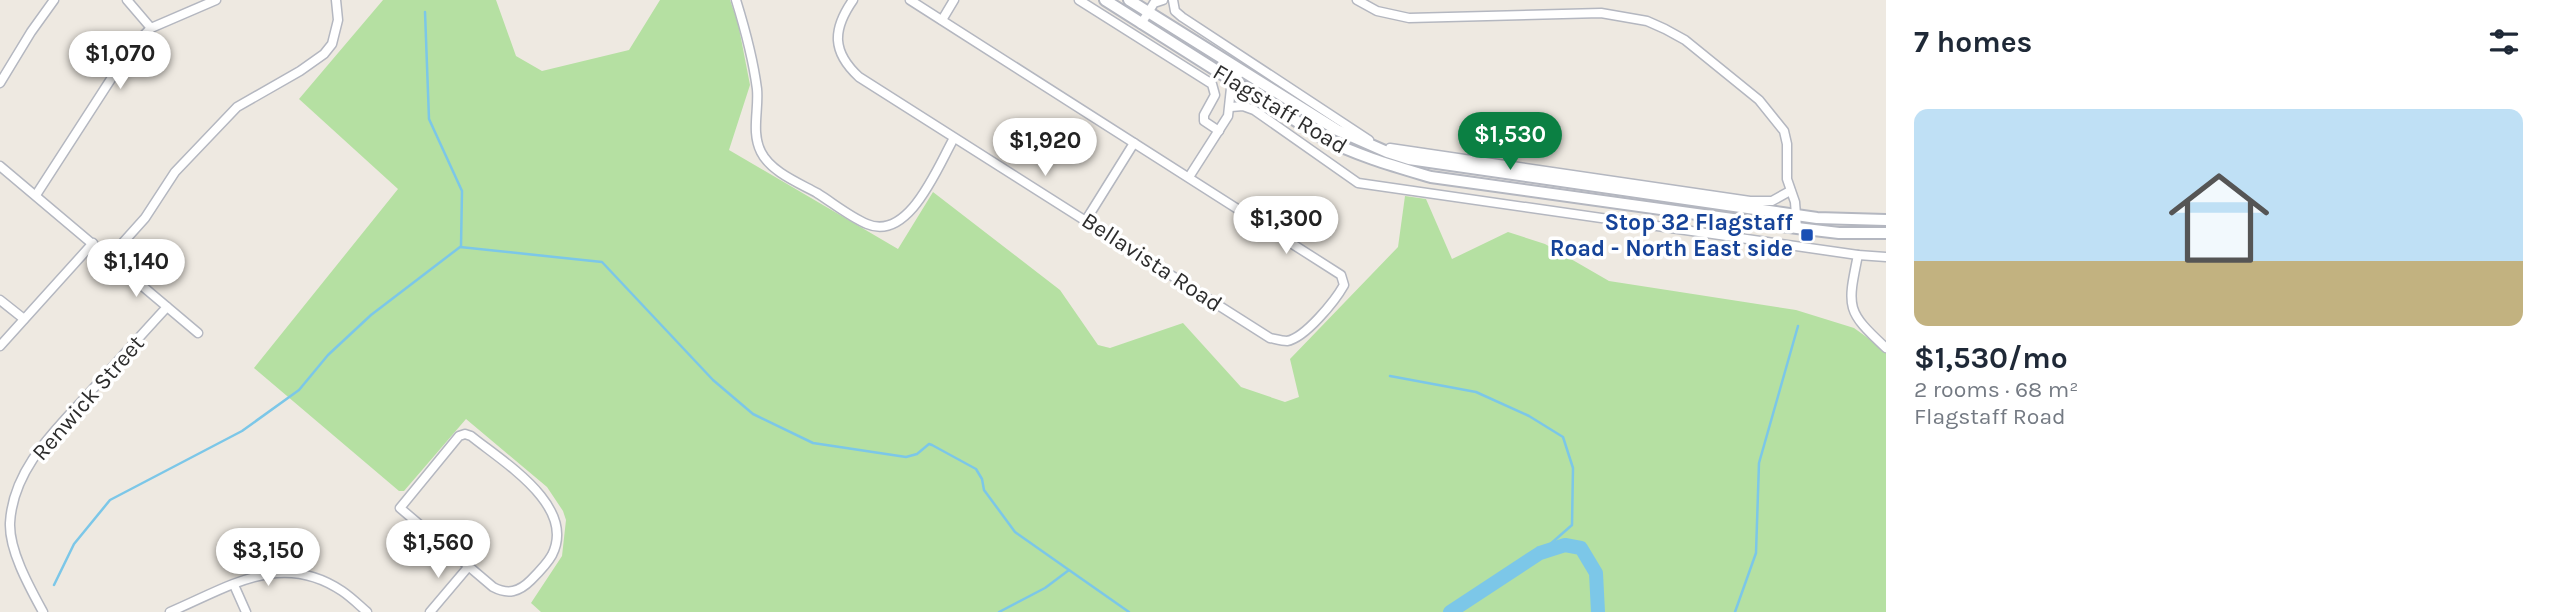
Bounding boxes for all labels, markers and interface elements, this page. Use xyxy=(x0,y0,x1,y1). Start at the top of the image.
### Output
icon: filters xyxy=(2485,23,2523,61)
text: 7 homes xyxy=(1914,24,2032,60)
pin: $1,070 xyxy=(63,32,177,91)
text: $1,070 xyxy=(85,40,155,67)
street label: Flagstaff Road xyxy=(1208,58,1352,160)
pin: $1,530 xyxy=(1453,113,1567,172)
pin: $1,920 xyxy=(988,118,1102,178)
text: $1,530 xyxy=(1474,121,1546,148)
text: $1,920 xyxy=(1009,127,1081,154)
icon: home xyxy=(2156,155,2282,281)
pin: $1,300 xyxy=(1229,196,1343,256)
text: $1,300 xyxy=(1249,205,1323,232)
street label: Bellavista Road xyxy=(1077,207,1227,317)
place label: Stop 32 Flagstaff Road - North East side xyxy=(1550,209,1794,262)
marker: Stop 32 Flagstaff Road - North East side xyxy=(1799,227,1815,243)
pin: $1,140 xyxy=(79,240,193,299)
text: $1,140 xyxy=(103,248,169,275)
street label: Renwick Street xyxy=(26,330,150,466)
text: $1,530/mo xyxy=(1914,340,2068,376)
text: 2 rooms · 68 m² xyxy=(1914,376,2078,403)
text: Flagstaff Road xyxy=(1914,403,2066,430)
pin: $1,560 xyxy=(381,520,495,580)
pin: $3,150 xyxy=(211,528,325,588)
text: $1,560 xyxy=(402,529,474,556)
text: $3,150 xyxy=(232,537,304,564)

